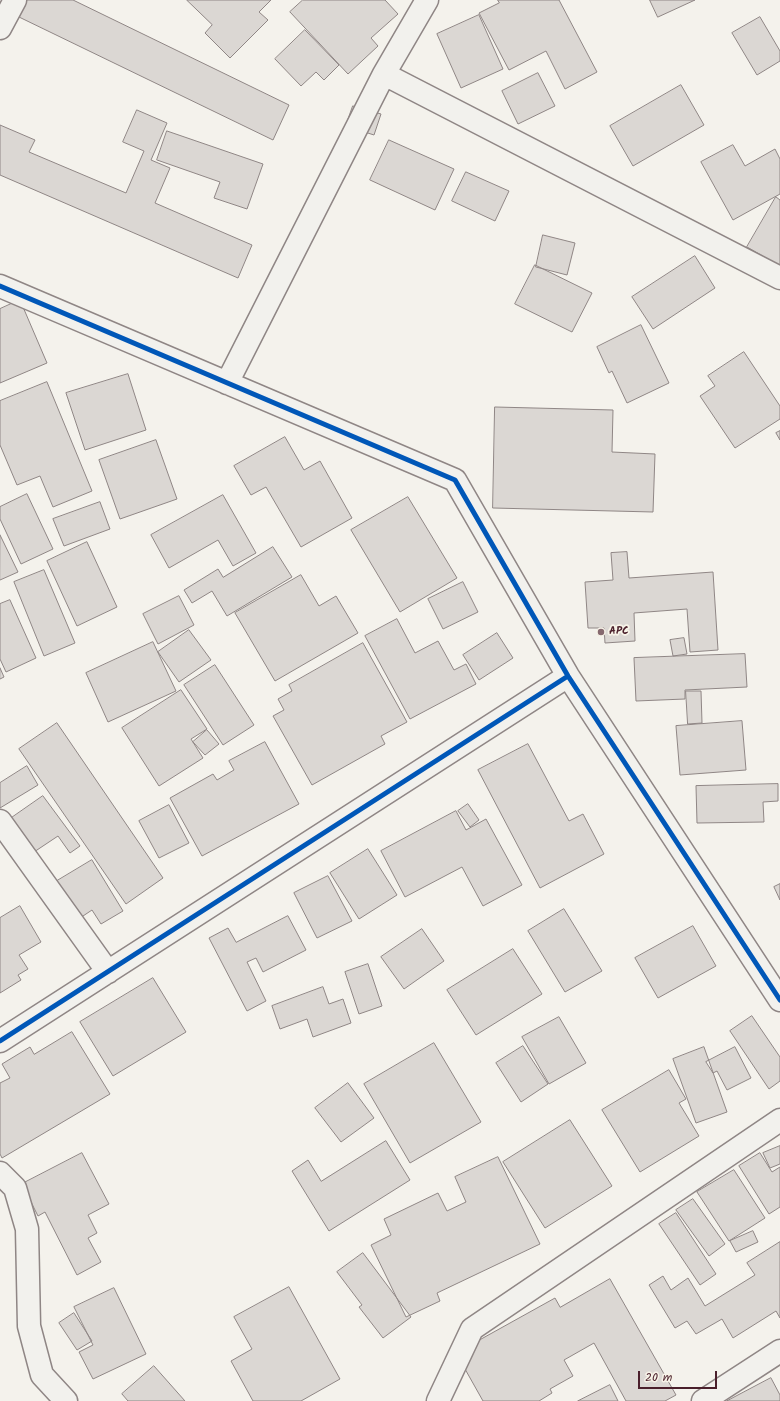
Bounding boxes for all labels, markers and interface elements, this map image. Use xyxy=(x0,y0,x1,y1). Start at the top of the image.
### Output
place label: APC xyxy=(609,625,629,639)
marker: APC xyxy=(596,627,606,637)
scale bar xyxy=(640,1363,719,1389)
text: 20 m xyxy=(645,1368,672,1387)

